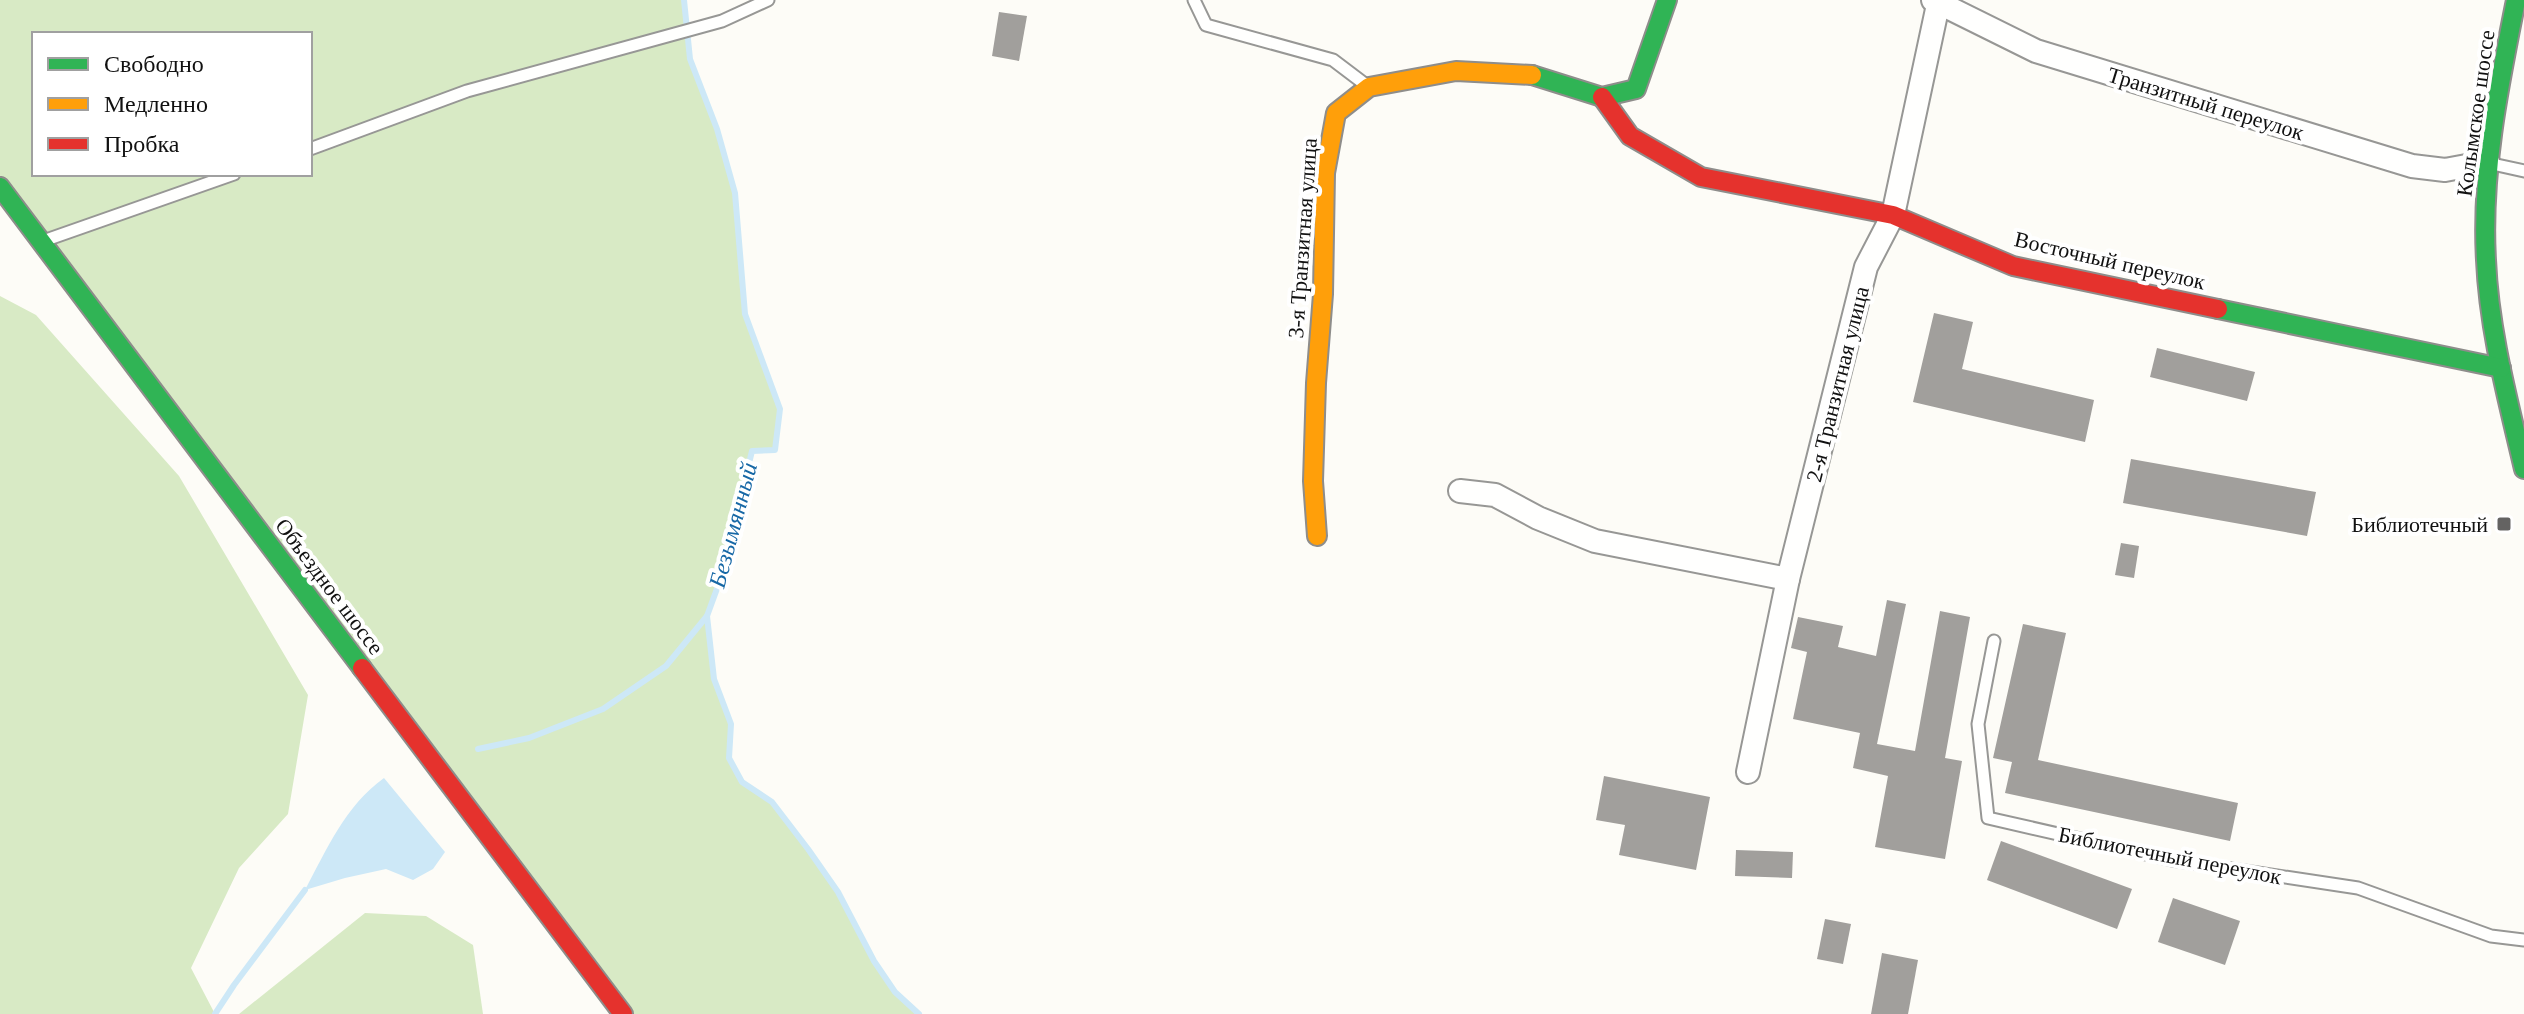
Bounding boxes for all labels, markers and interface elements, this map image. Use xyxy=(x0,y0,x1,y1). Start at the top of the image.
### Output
street label: Колымское шоссе xyxy=(2451,28,2500,198)
legend xyxy=(32,32,312,176)
text: Свободно xyxy=(104,51,204,77)
street label: Транзитный переулок xyxy=(2105,62,2307,145)
text: Медленно xyxy=(104,91,208,117)
text: Пробка xyxy=(104,131,180,157)
street label: 3-я Транзитная улица xyxy=(1283,137,1322,339)
street label: Восточный переулок xyxy=(2012,226,2208,295)
street label: 2-я Транзитная улица xyxy=(1801,284,1874,484)
water label: Безымянный xyxy=(704,459,762,591)
place label: Библиотечный xyxy=(2351,512,2488,537)
street label: Объездное шоссе xyxy=(270,513,389,659)
marker: Библиотечный xyxy=(2495,515,2513,533)
street label: Библиотечный переулок xyxy=(2056,822,2284,889)

